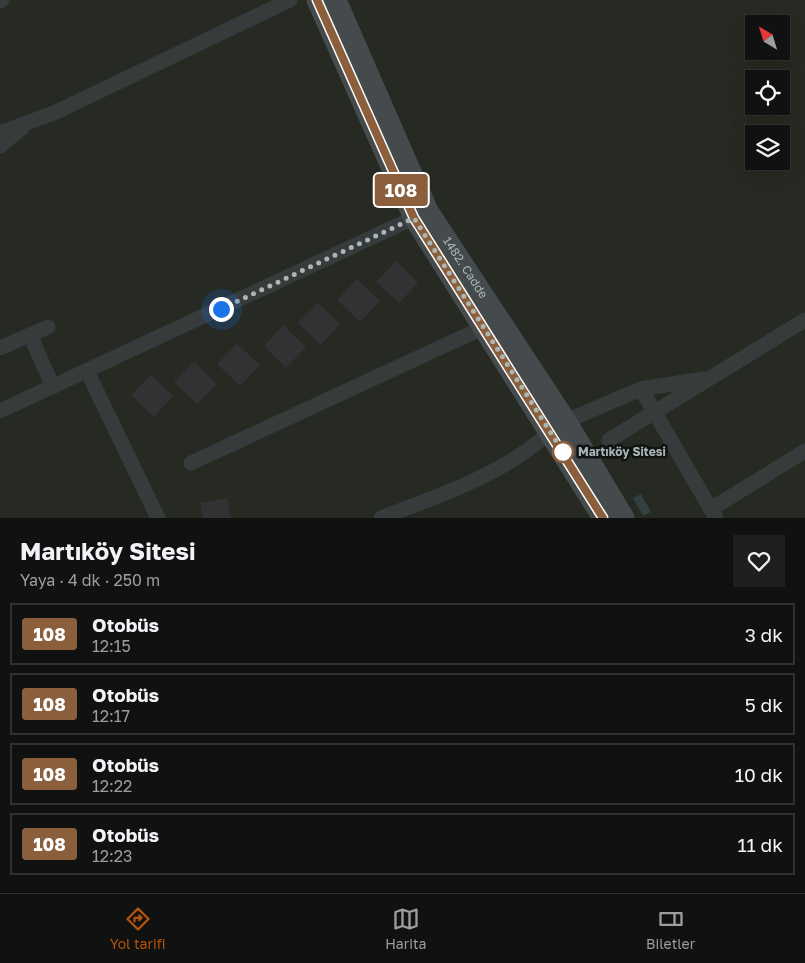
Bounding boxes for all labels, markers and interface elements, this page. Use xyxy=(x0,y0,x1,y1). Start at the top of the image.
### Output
north arrow xyxy=(745,15,790,60)
map controls xyxy=(745,15,790,170)
button: locate xyxy=(745,70,790,115)
button: layers xyxy=(745,125,790,170)
line badge: 108 xyxy=(372,174,430,206)
text: 108 xyxy=(385,179,417,201)
street label: 1482. Cadde xyxy=(440,234,491,301)
your location xyxy=(209,297,234,322)
marker: Martıköy Sitesi xyxy=(552,441,574,463)
place label: Martıköy Sitesi xyxy=(578,444,666,459)
button: heart xyxy=(733,535,785,587)
text: Martıköy Sitesi xyxy=(20,536,195,565)
text: Yaya · 4 dk · 250 m xyxy=(20,570,160,590)
text: Otobüs xyxy=(92,613,159,636)
text: 108 xyxy=(33,623,66,645)
text: 3 dk xyxy=(745,623,783,646)
text: 12:15 xyxy=(92,636,131,656)
text: Otobüs xyxy=(92,683,159,706)
text: 108 xyxy=(33,693,66,715)
text: 5 dk xyxy=(745,693,783,716)
text: 12:17 xyxy=(92,706,130,726)
text: Otobüs xyxy=(92,753,159,776)
text: 108 xyxy=(33,763,66,785)
text: 10 dk xyxy=(735,763,783,786)
text: 12:22 xyxy=(92,776,132,796)
text: Otobüs xyxy=(92,823,159,846)
text: 108 xyxy=(33,833,66,855)
text: 11 dk xyxy=(737,833,783,856)
text: 12:23 xyxy=(92,846,132,866)
tab: Yol tarifi xyxy=(110,905,166,952)
tab: Harita xyxy=(385,905,426,952)
tab: Biletler xyxy=(646,905,695,952)

